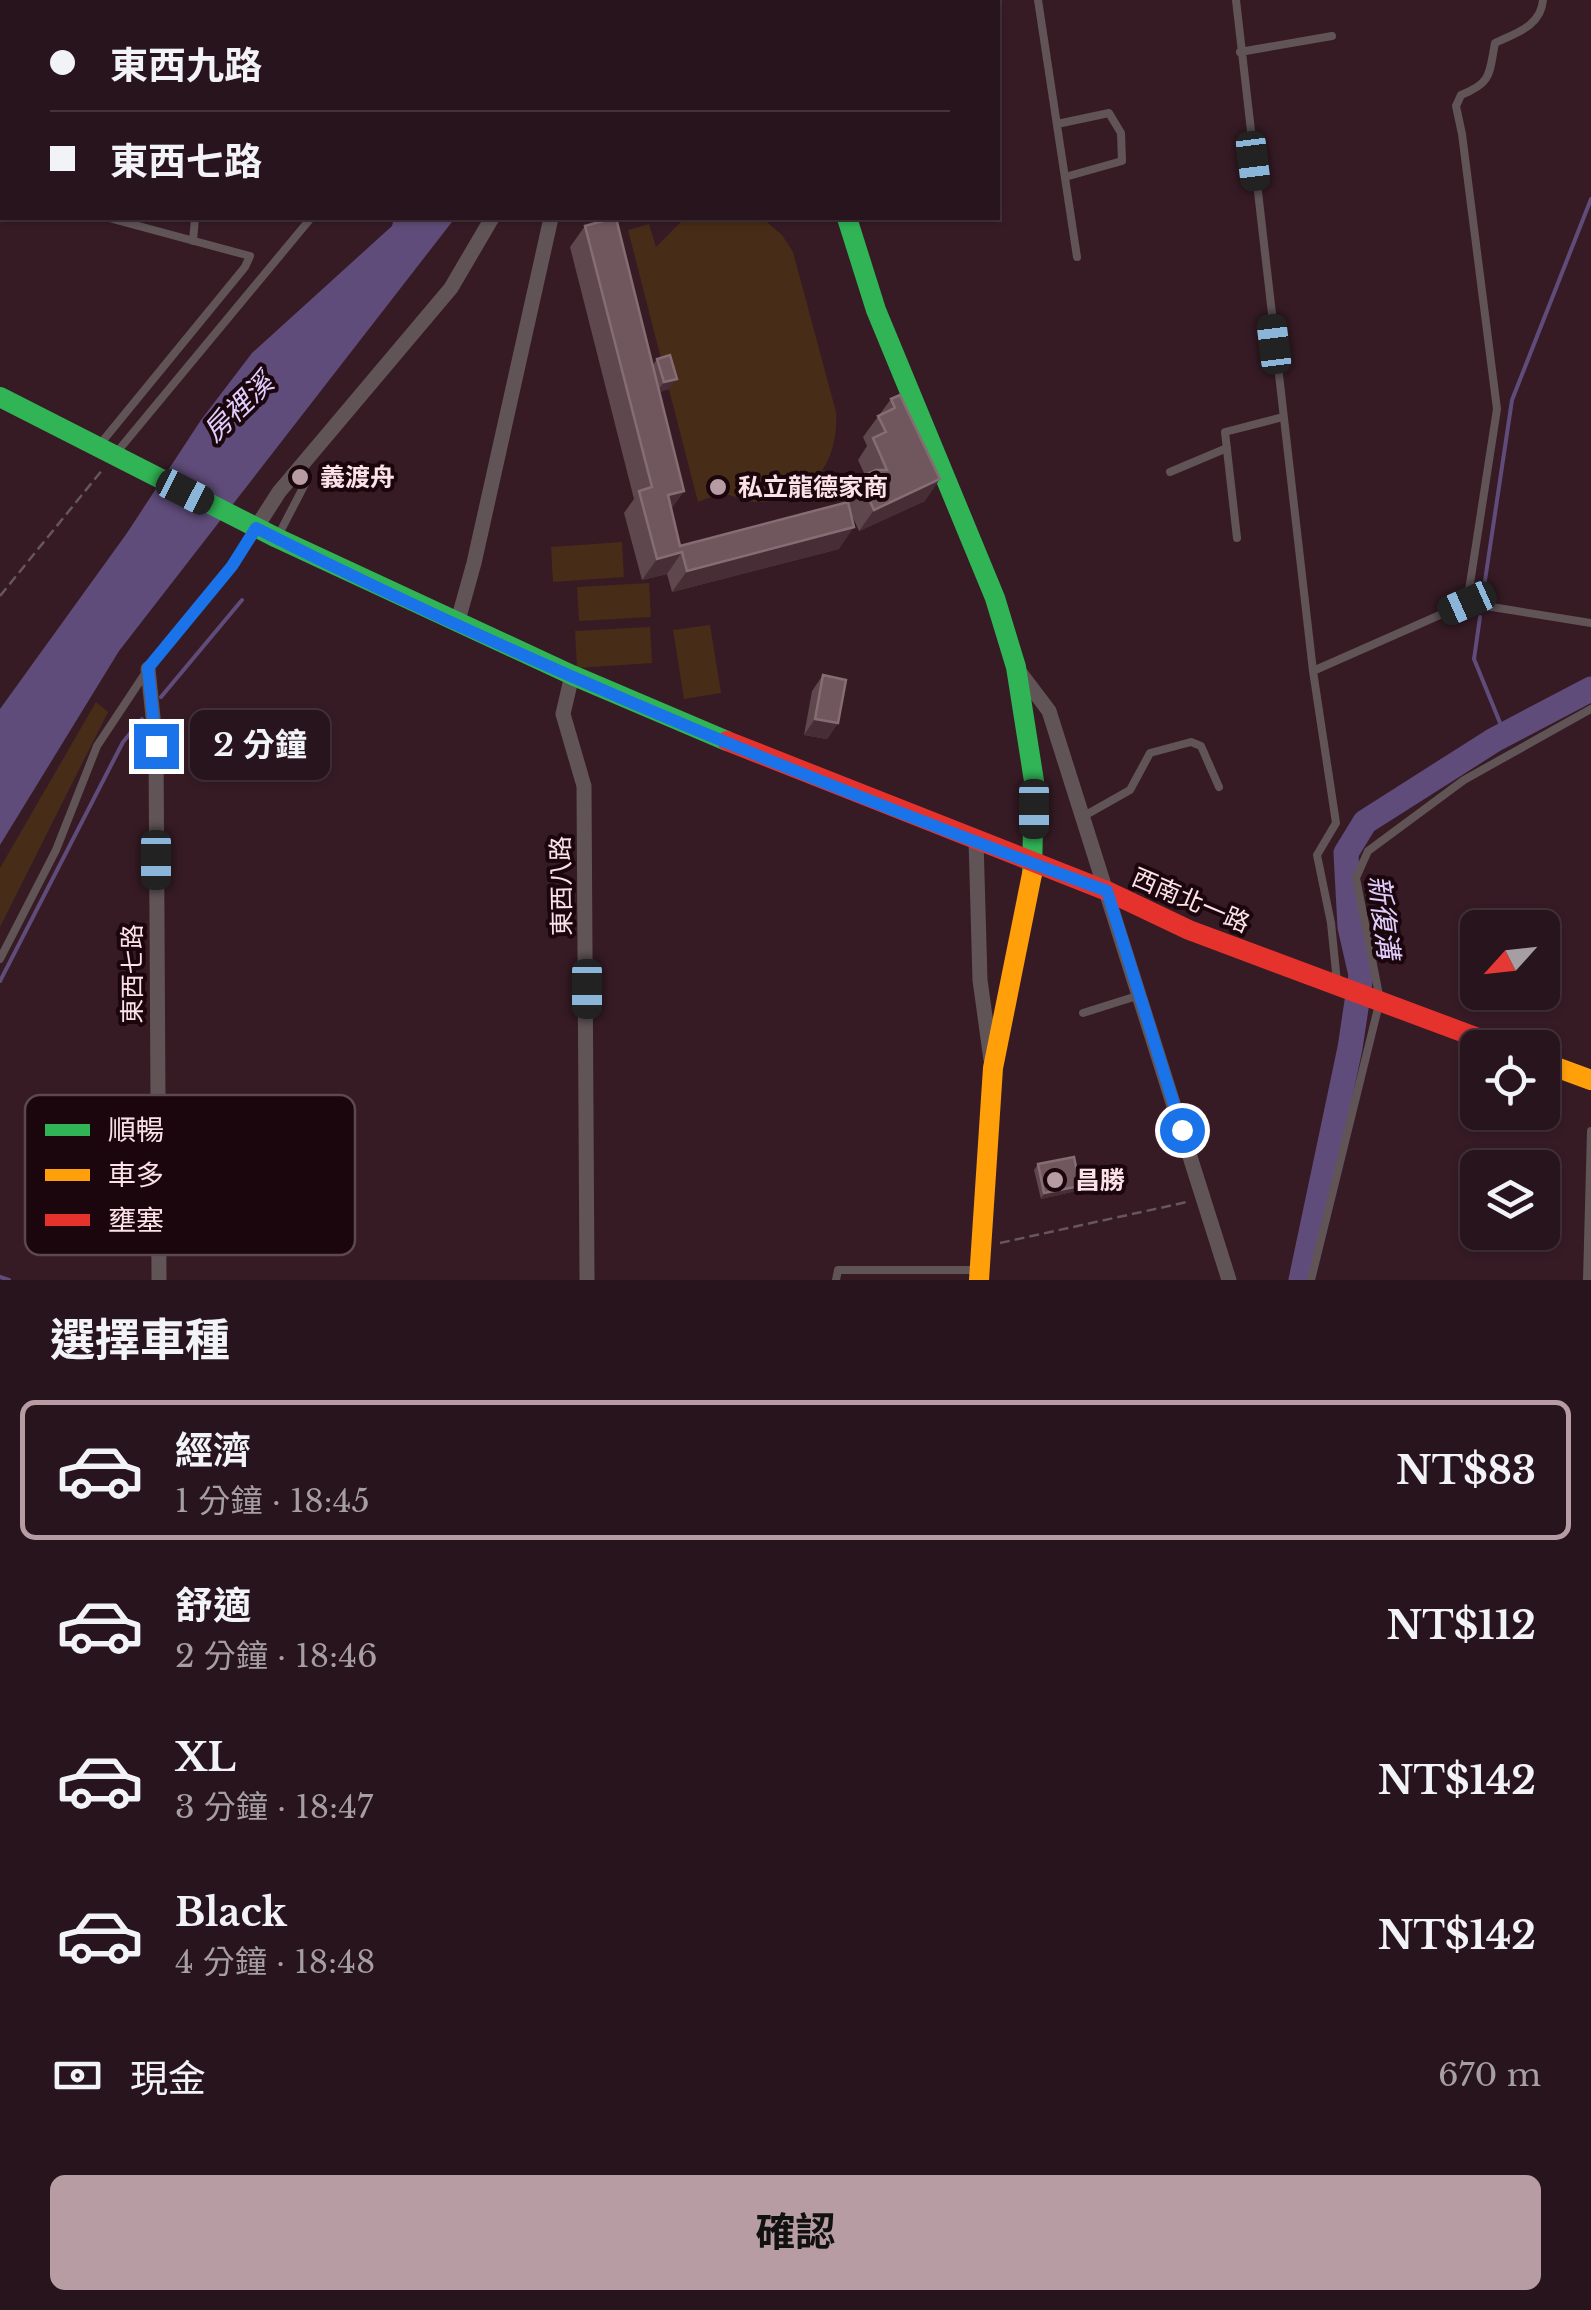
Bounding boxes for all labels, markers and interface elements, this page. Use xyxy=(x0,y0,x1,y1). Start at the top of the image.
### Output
text: 東西九路 xyxy=(110,42,262,89)
car xyxy=(1234,129,1272,193)
text: 東西七路 xyxy=(110,138,262,185)
car xyxy=(1255,312,1293,376)
water label: 房裡溪 xyxy=(196,363,284,449)
place label: 義渡舟 xyxy=(320,462,395,493)
car xyxy=(151,465,219,519)
marker: 義渡舟 xyxy=(289,466,311,488)
place label: 私立龍德家商 xyxy=(738,472,888,503)
marker: 私立龍德家商 xyxy=(707,476,729,498)
car xyxy=(1433,577,1501,629)
callout: 2 分鐘 xyxy=(191,711,331,781)
route end xyxy=(134,724,179,769)
text: 2 分鐘 xyxy=(213,725,307,765)
car xyxy=(1019,779,1049,839)
car xyxy=(141,830,171,890)
street label: 東西八路 xyxy=(545,836,578,936)
street label: 西南北一路 xyxy=(1127,862,1254,939)
water label: 新復溝 xyxy=(1361,873,1406,965)
north arrow xyxy=(1460,910,1560,1010)
map controls xyxy=(1460,910,1560,1250)
street label: 東西七路 xyxy=(117,924,148,1024)
car xyxy=(572,959,602,1019)
button: locate xyxy=(1460,1030,1560,1130)
legend xyxy=(25,1095,355,1255)
route start xyxy=(1160,1108,1205,1153)
text: 順暢 xyxy=(108,1113,164,1148)
button: layers xyxy=(1460,1150,1560,1250)
text: 車多 xyxy=(108,1158,164,1193)
place label: 昌勝 xyxy=(1075,1165,1125,1196)
marker: 昌勝 xyxy=(1044,1169,1066,1191)
text: 壅塞 xyxy=(108,1203,164,1238)
text: 選擇車種 xyxy=(50,1312,230,1368)
icon: car xyxy=(55,1425,145,1515)
text: 經濟 xyxy=(175,1427,251,1474)
text: NT$83 xyxy=(1396,1447,1536,1494)
text: 1 分鐘 · 18:45 xyxy=(175,1481,370,1521)
icon: car xyxy=(55,1580,145,1670)
text: 舒適 xyxy=(175,1582,251,1629)
text: NT$112 xyxy=(1387,1602,1536,1649)
text: 2 分鐘 · 18:46 xyxy=(175,1636,377,1676)
text: XL xyxy=(175,1734,236,1781)
icon: car xyxy=(55,1735,145,1825)
text: NT$142 xyxy=(1378,1757,1536,1804)
text: 3 分鐘 · 18:47 xyxy=(175,1787,373,1827)
text: Black xyxy=(175,1889,287,1936)
icon: car xyxy=(55,1890,145,1980)
text: NT$142 xyxy=(1378,1912,1536,1959)
text: 4 分鐘 · 18:48 xyxy=(175,1942,375,1982)
icon: cash xyxy=(50,2048,105,2103)
text: 現金 xyxy=(130,2055,206,2102)
text: 670 m xyxy=(1438,2055,1541,2095)
button: 確認 xyxy=(50,2175,1541,2290)

